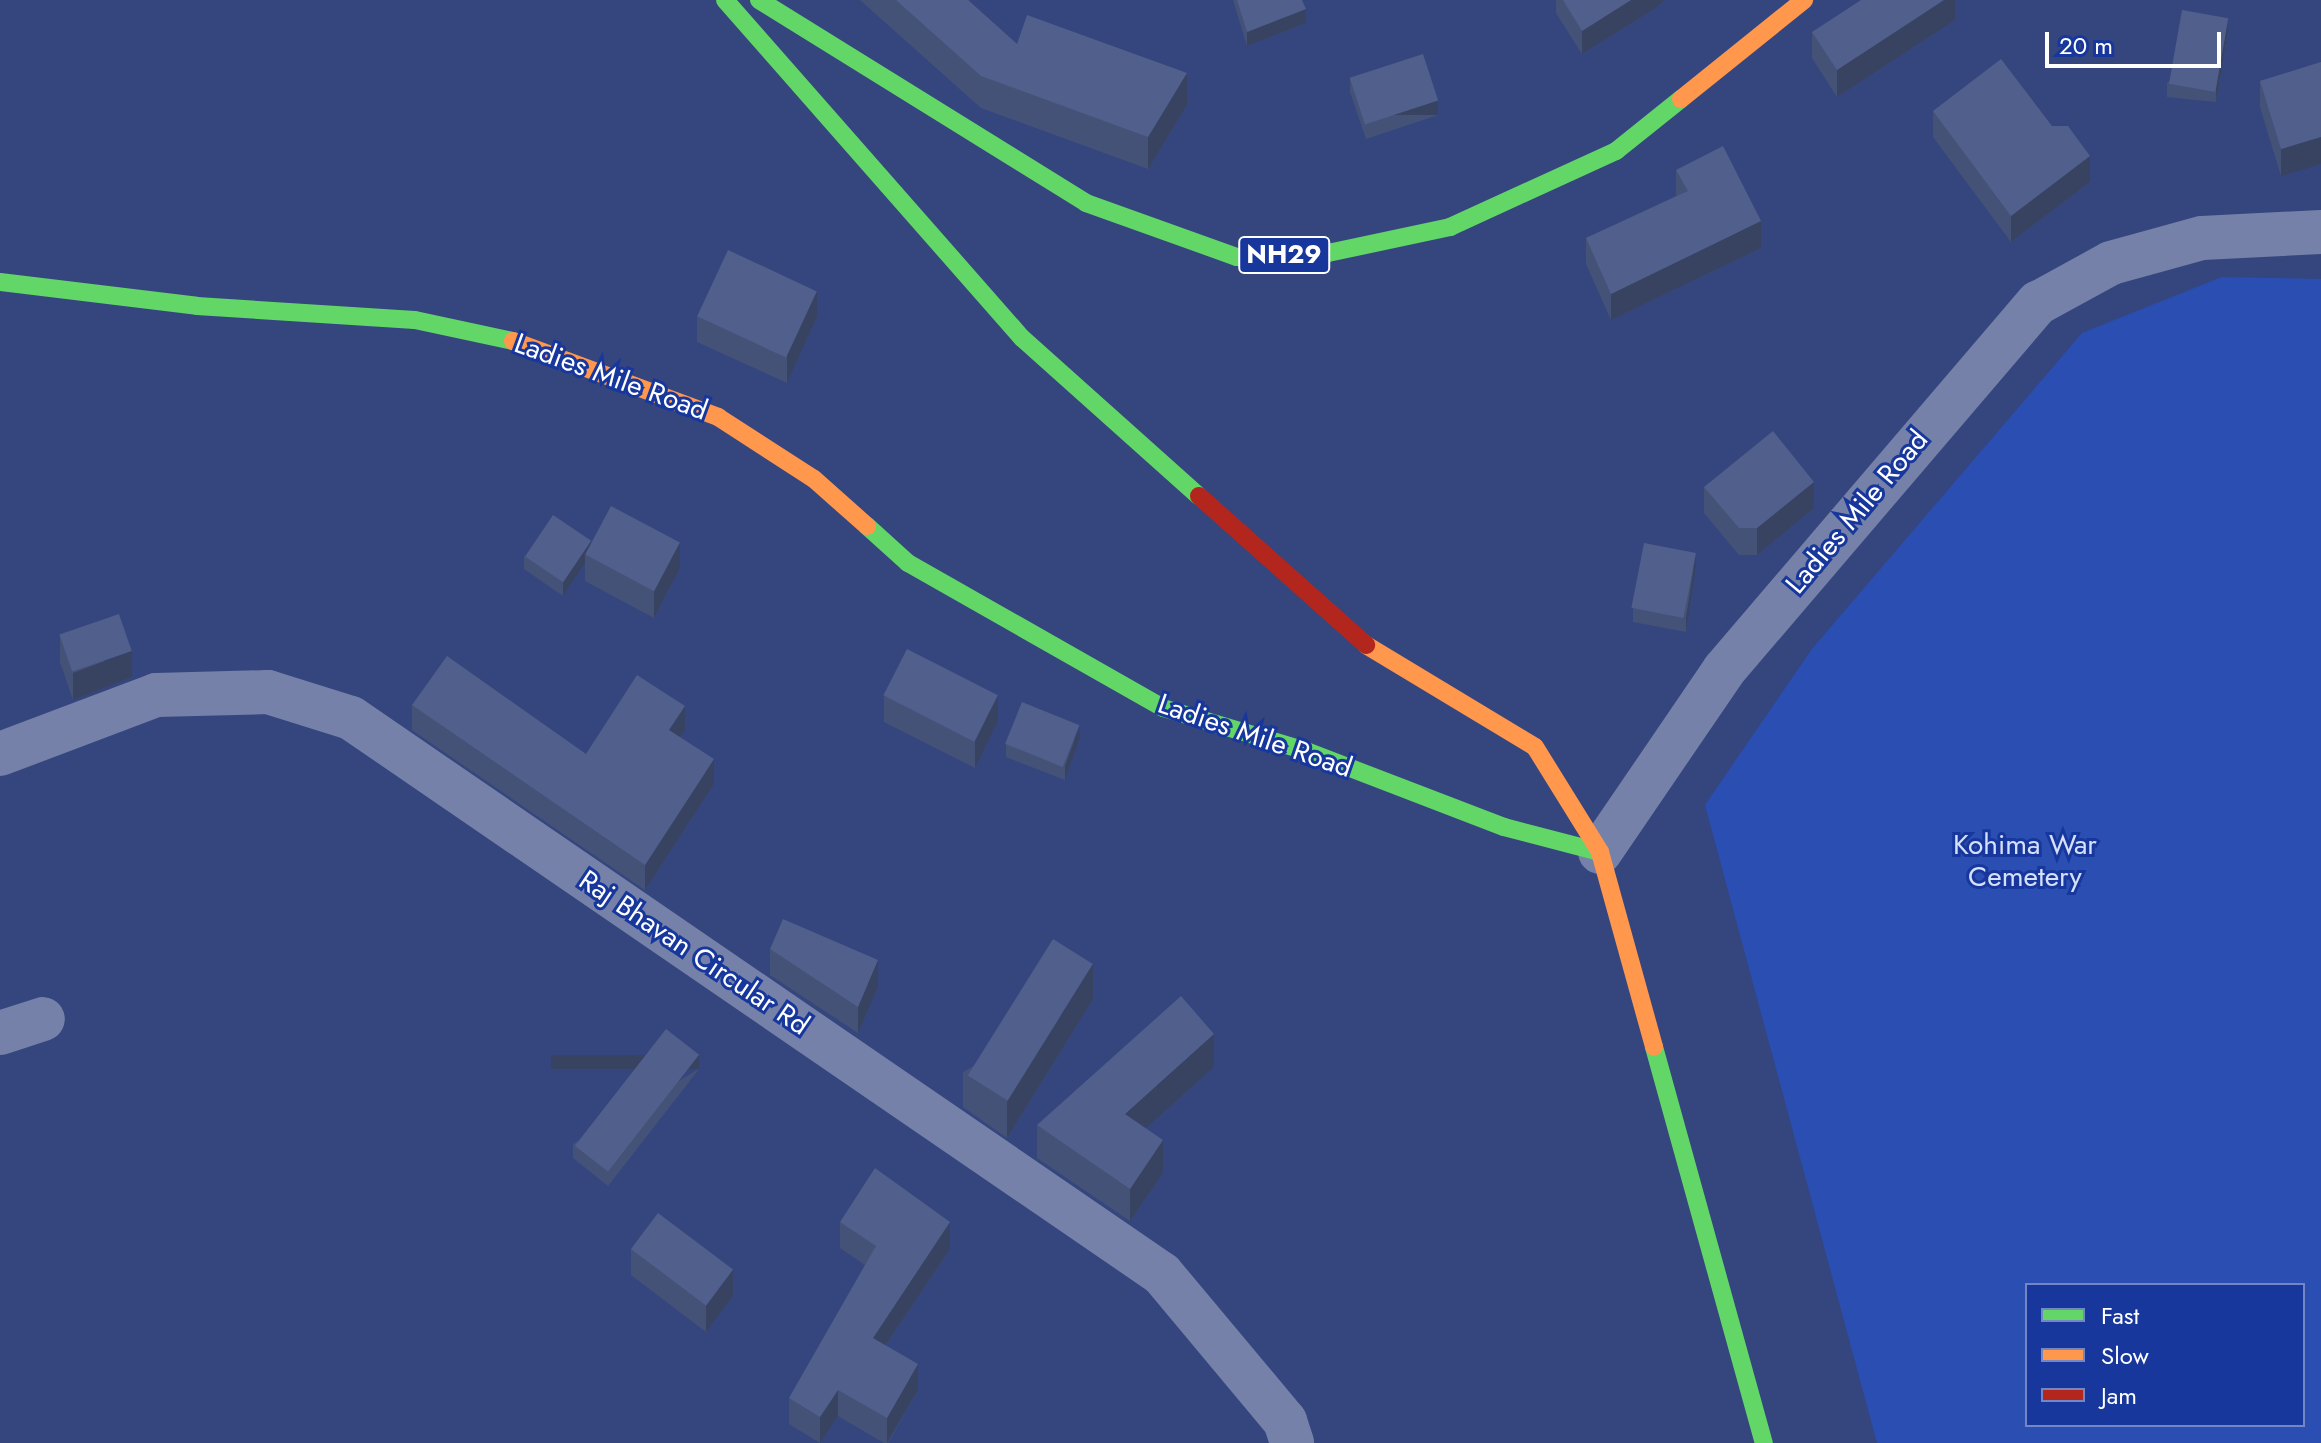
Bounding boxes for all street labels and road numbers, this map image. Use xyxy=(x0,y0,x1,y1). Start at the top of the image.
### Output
road number: NH29 xyxy=(1238,233,1330,277)
street label: Ladies Mile Road xyxy=(510,326,712,428)
street label: Ladies Mile Road xyxy=(1779,423,1935,601)
street label: Ladies Mile Road xyxy=(1154,687,1356,785)
street label: Raj Bhavan Circular Rd xyxy=(573,863,815,1043)

